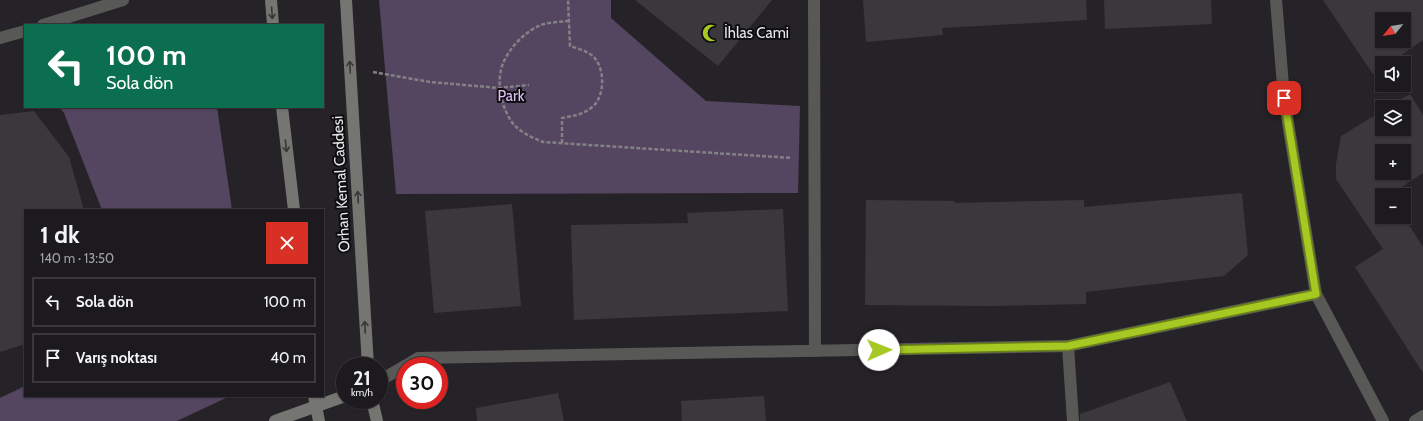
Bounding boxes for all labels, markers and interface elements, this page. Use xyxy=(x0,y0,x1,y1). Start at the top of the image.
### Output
one-way arrow xyxy=(268,6,276,19)
north arrow xyxy=(1375,12,1411,48)
map controls xyxy=(1375,12,1411,224)
mosque icon: İhlas Cami xyxy=(701,23,721,43)
place label: İhlas Cami xyxy=(724,23,789,42)
text: 100 m xyxy=(106,38,187,72)
icon: left xyxy=(40,40,92,92)
button: sound xyxy=(1375,56,1411,92)
one-way arrow xyxy=(347,61,354,74)
text: Sola dön xyxy=(106,72,173,94)
pin xyxy=(1267,81,1301,115)
park label: Park xyxy=(497,87,525,105)
icon: arrive xyxy=(1273,87,1295,109)
button: layers xyxy=(1375,100,1411,136)
street label: Orhan Kemal Caddesi xyxy=(328,115,354,253)
one-way arrow xyxy=(283,139,290,152)
button: + xyxy=(1375,144,1411,180)
button: − xyxy=(1375,188,1411,224)
one-way arrow xyxy=(355,191,362,204)
text: 1 dk xyxy=(40,220,80,249)
button: close xyxy=(266,222,308,264)
text: 140 m · 13:50 xyxy=(40,250,114,266)
icon: left xyxy=(42,291,64,313)
text: Sola dön xyxy=(76,293,133,311)
text: 100 m xyxy=(264,293,306,311)
one-way arrow xyxy=(362,321,369,334)
position arrow xyxy=(858,329,900,371)
icon: arrive xyxy=(42,347,64,369)
text: Varış noktası xyxy=(76,349,157,367)
text: 40 m xyxy=(270,349,306,367)
speed limit sign: 30 xyxy=(396,357,448,409)
text: 21 xyxy=(353,366,371,390)
text: km/h xyxy=(351,386,373,399)

